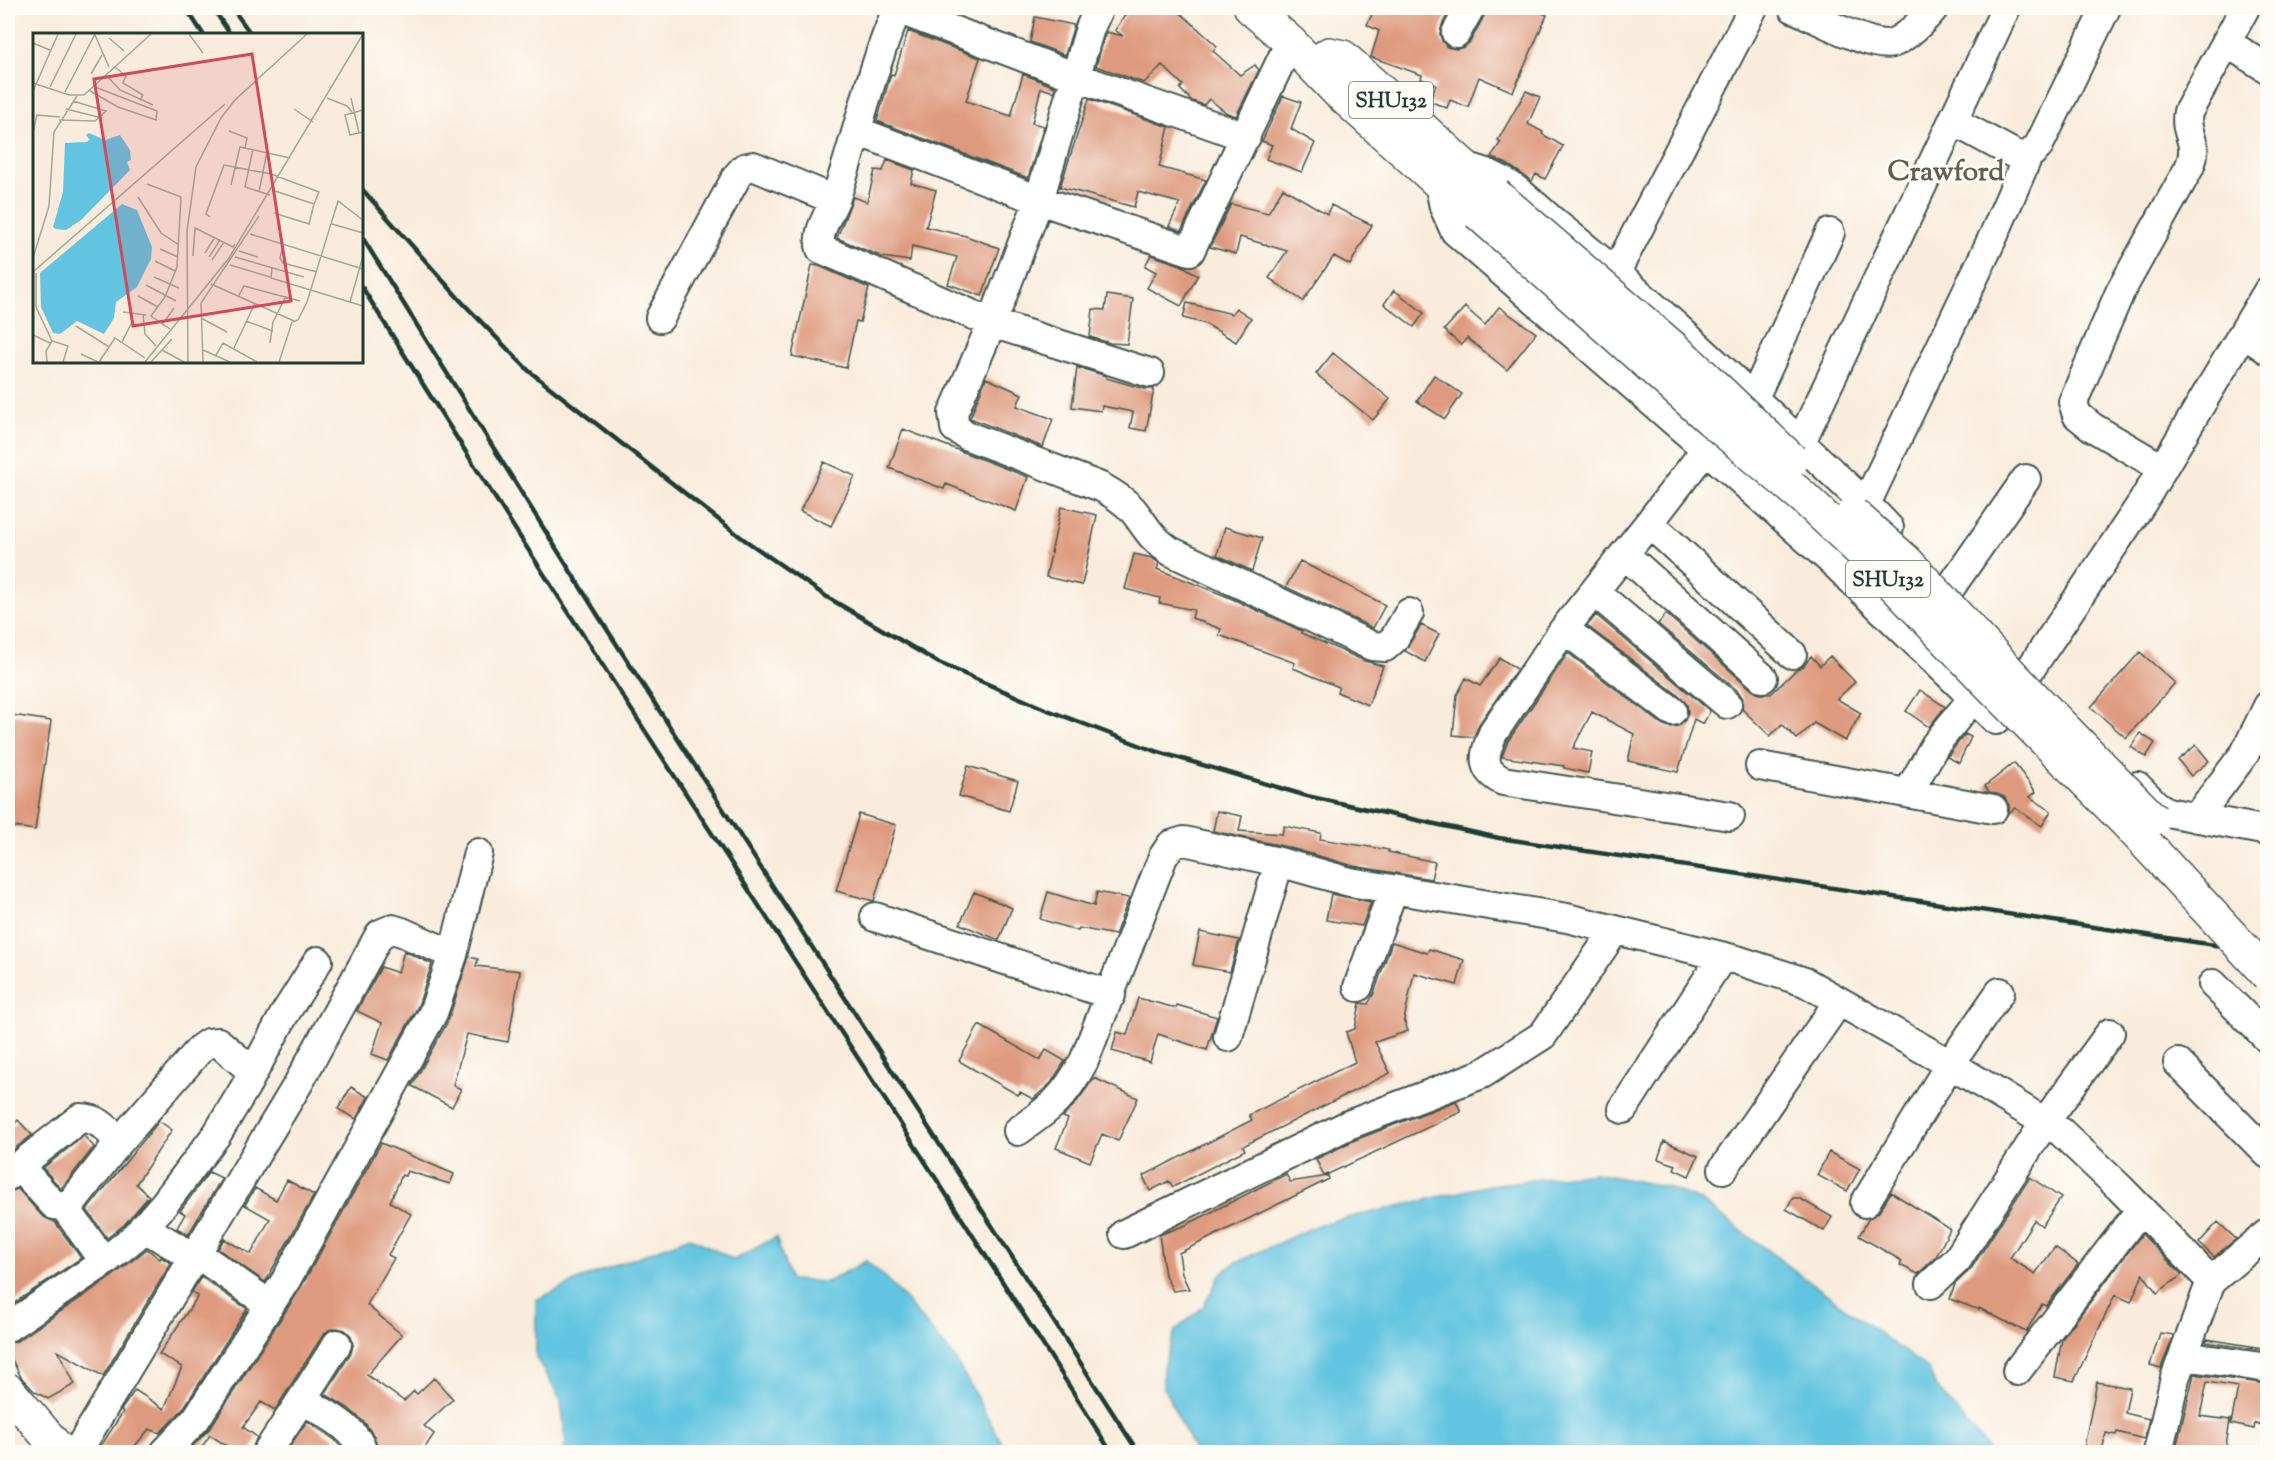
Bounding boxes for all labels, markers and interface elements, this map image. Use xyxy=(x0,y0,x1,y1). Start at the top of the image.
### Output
inset map xyxy=(33,33,363,363)
road number: SHU132 xyxy=(1349,82,1433,118)
district label: Crawford xyxy=(1888,153,2005,193)
road number: SHU132 xyxy=(1846,561,1930,597)

